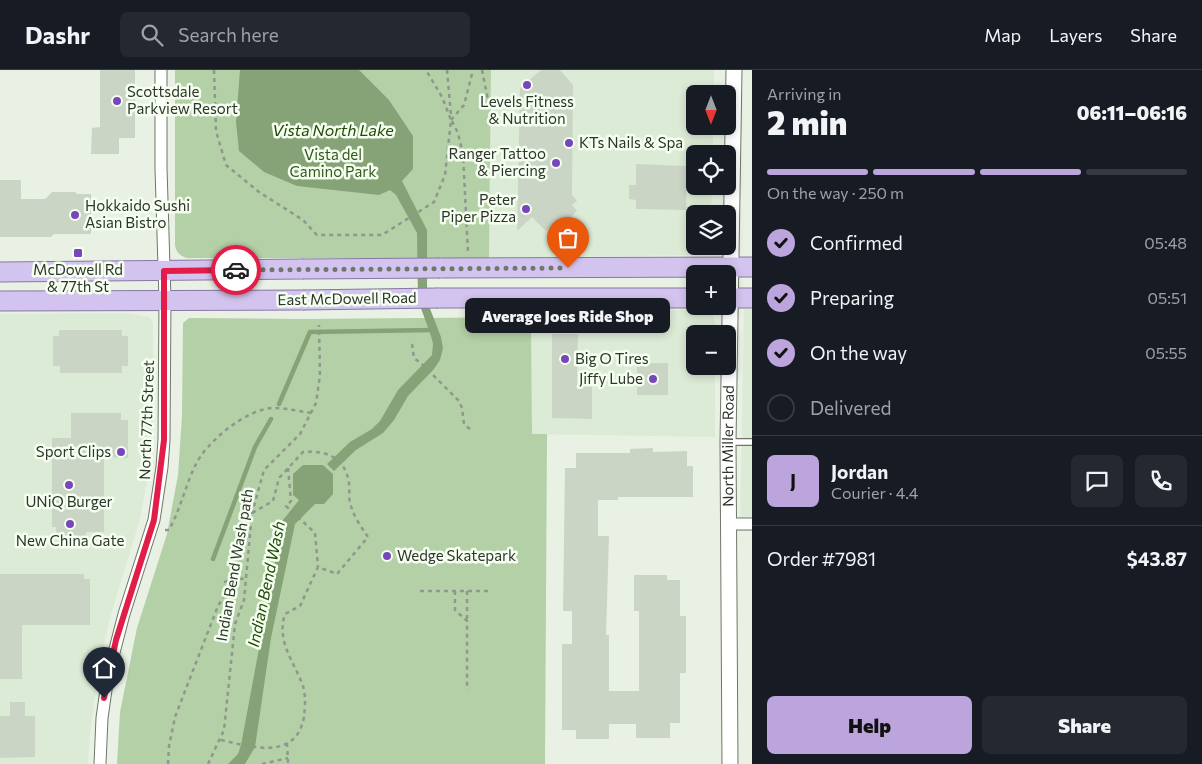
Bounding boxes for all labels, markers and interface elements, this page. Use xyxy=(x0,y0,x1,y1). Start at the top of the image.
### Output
search box xyxy=(120,12,470,57)
text: Dashr xyxy=(25,20,90,49)
icon: search xyxy=(138,21,166,49)
text: Search here xyxy=(178,23,279,46)
text: Map xyxy=(984,24,1021,46)
text: Layers xyxy=(1049,24,1102,46)
text: Share xyxy=(1130,24,1177,46)
marker: Levels Fitness & Nutrition xyxy=(521,79,533,91)
place label: Scottsdale Parkview Resort xyxy=(127,82,238,117)
text: Arriving in xyxy=(767,84,841,103)
north arrow xyxy=(686,85,736,135)
map controls xyxy=(686,85,736,375)
place label: Levels Fitness & Nutrition xyxy=(480,92,574,127)
marker: Scottsdale Parkview Resort xyxy=(111,95,123,107)
text: 06:11–06:16 xyxy=(1077,101,1187,124)
text: 2 min xyxy=(767,102,847,142)
water label: Vista North Lake xyxy=(272,120,394,139)
place label: KTs Nails & Spa xyxy=(579,133,683,151)
marker: KTs Nails & Spa xyxy=(563,137,575,149)
place label: Ranger Tattoo & Piercing xyxy=(449,144,546,179)
park label: Vista del Camino Park xyxy=(290,145,376,180)
button: locate xyxy=(686,145,736,195)
marker: Ranger Tattoo & Piercing xyxy=(550,157,562,169)
text: On the way · 250 m xyxy=(767,183,904,202)
place label: Peter Piper Pizza xyxy=(441,190,516,225)
place label: Hokkaido Sushi Asian Bistro xyxy=(85,196,190,231)
marker: Peter Piper Pizza xyxy=(520,203,532,215)
button: layers xyxy=(686,205,736,255)
marker: Hokkaido Sushi Asian Bistro xyxy=(69,209,81,221)
pin xyxy=(547,217,589,268)
icon: bag xyxy=(554,224,582,252)
icon: check xyxy=(767,229,795,257)
text: Confirmed xyxy=(810,231,903,254)
text: 05:48 xyxy=(1144,233,1187,252)
courier xyxy=(211,245,261,295)
marker: McDowell Rd & 77th St xyxy=(72,247,84,259)
icon: car xyxy=(222,256,250,284)
place label: McDowell Rd & 77th St xyxy=(33,260,123,295)
button: + xyxy=(686,265,736,315)
icon: check xyxy=(767,284,795,312)
text: Preparing xyxy=(810,286,894,309)
street label: East McDowell Road xyxy=(277,288,417,308)
text: 05:51 xyxy=(1148,288,1187,307)
callout: Average Joes Ride Shop xyxy=(466,298,670,333)
text: Average Joes Ride Shop xyxy=(482,306,653,325)
button: − xyxy=(686,325,736,375)
icon: check xyxy=(767,339,795,367)
text: On the way xyxy=(810,341,907,364)
text: 05:55 xyxy=(1145,343,1187,362)
place label: Big O Tires xyxy=(575,349,649,367)
marker: Big O Tires xyxy=(559,353,571,365)
street label: North 77th Street xyxy=(135,360,157,480)
place label: Jiffy Lube xyxy=(579,369,643,387)
marker: Jiffy Lube xyxy=(647,373,659,385)
street label: North Miller Road xyxy=(718,385,737,507)
text: Delivered xyxy=(810,396,891,419)
place label: Sport Clips xyxy=(36,442,111,460)
marker: Sport Clips xyxy=(115,446,127,458)
button: chat xyxy=(1071,455,1123,507)
button: phone xyxy=(1135,455,1187,507)
text: Jordan xyxy=(831,460,888,483)
text: J xyxy=(790,469,796,492)
marker: UNiQ Burger xyxy=(63,479,75,491)
text: Courier · 4.4 xyxy=(831,483,918,502)
street label: Indian Bend Wash path xyxy=(212,487,256,642)
place label: UNiQ Burger xyxy=(25,492,113,510)
marker: New China Gate xyxy=(64,518,76,530)
water label: Indian Bend Wash xyxy=(243,519,288,649)
place label: New China Gate xyxy=(16,531,124,549)
place label: Wedge Skatepark xyxy=(397,546,516,564)
text: Order #7981 xyxy=(767,547,876,570)
text: $43.87 xyxy=(1127,547,1187,570)
marker: Wedge Skatepark xyxy=(381,550,393,562)
pin xyxy=(83,647,125,698)
icon: home xyxy=(90,654,118,682)
button: Help xyxy=(767,696,972,754)
button: Share xyxy=(982,696,1187,754)

